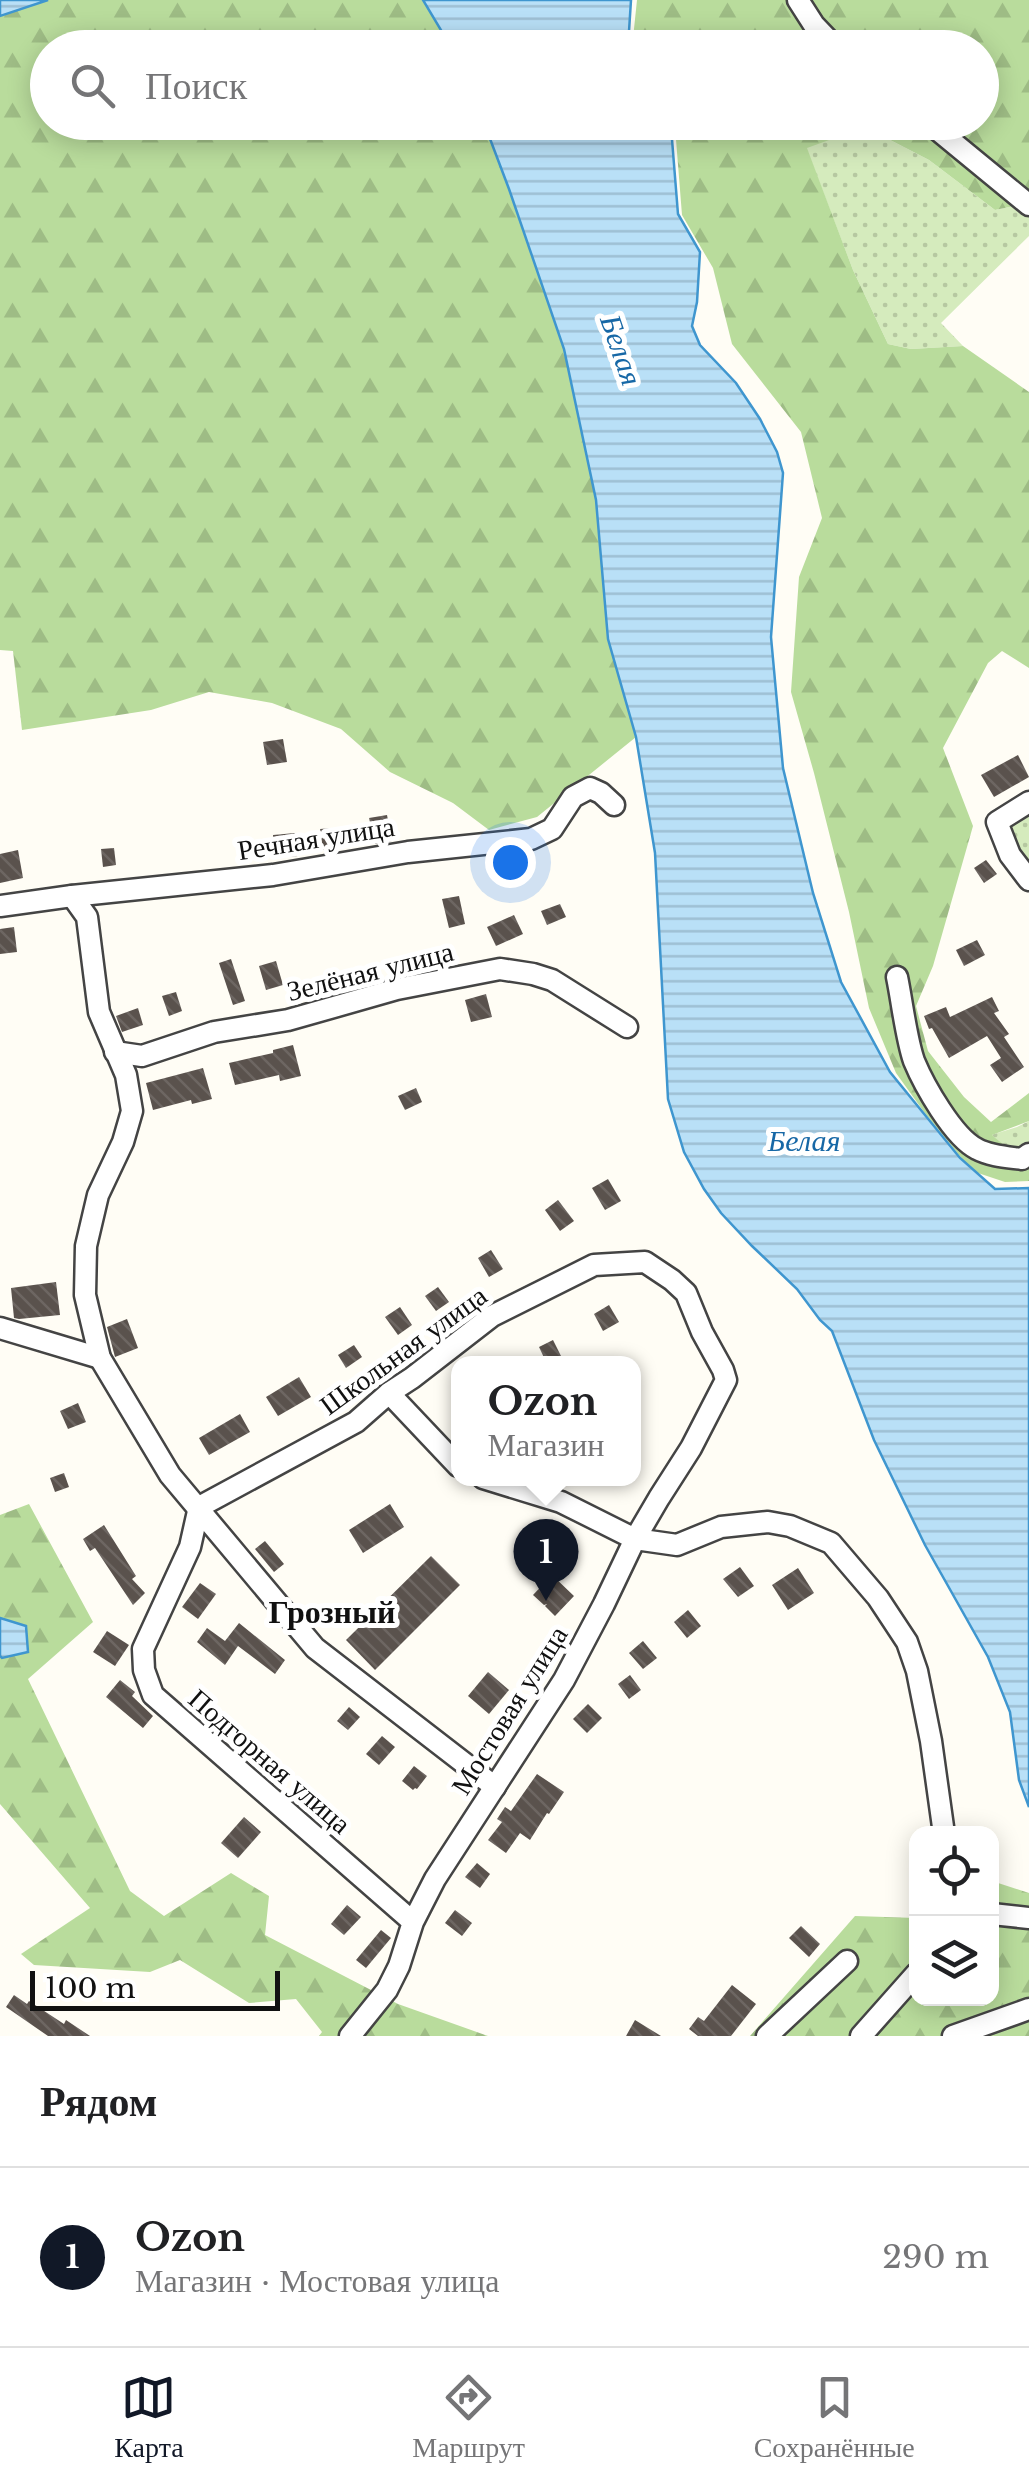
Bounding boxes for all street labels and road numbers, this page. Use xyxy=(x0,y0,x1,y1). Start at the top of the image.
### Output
street label: Речная улица xyxy=(235,809,398,868)
street label: Зелёная улица xyxy=(283,934,458,1009)
street label: Школьная улица xyxy=(313,1278,494,1423)
street label: Мостовая улица xyxy=(444,1619,576,1801)
street label: Подгорная улица xyxy=(181,1681,359,1842)

